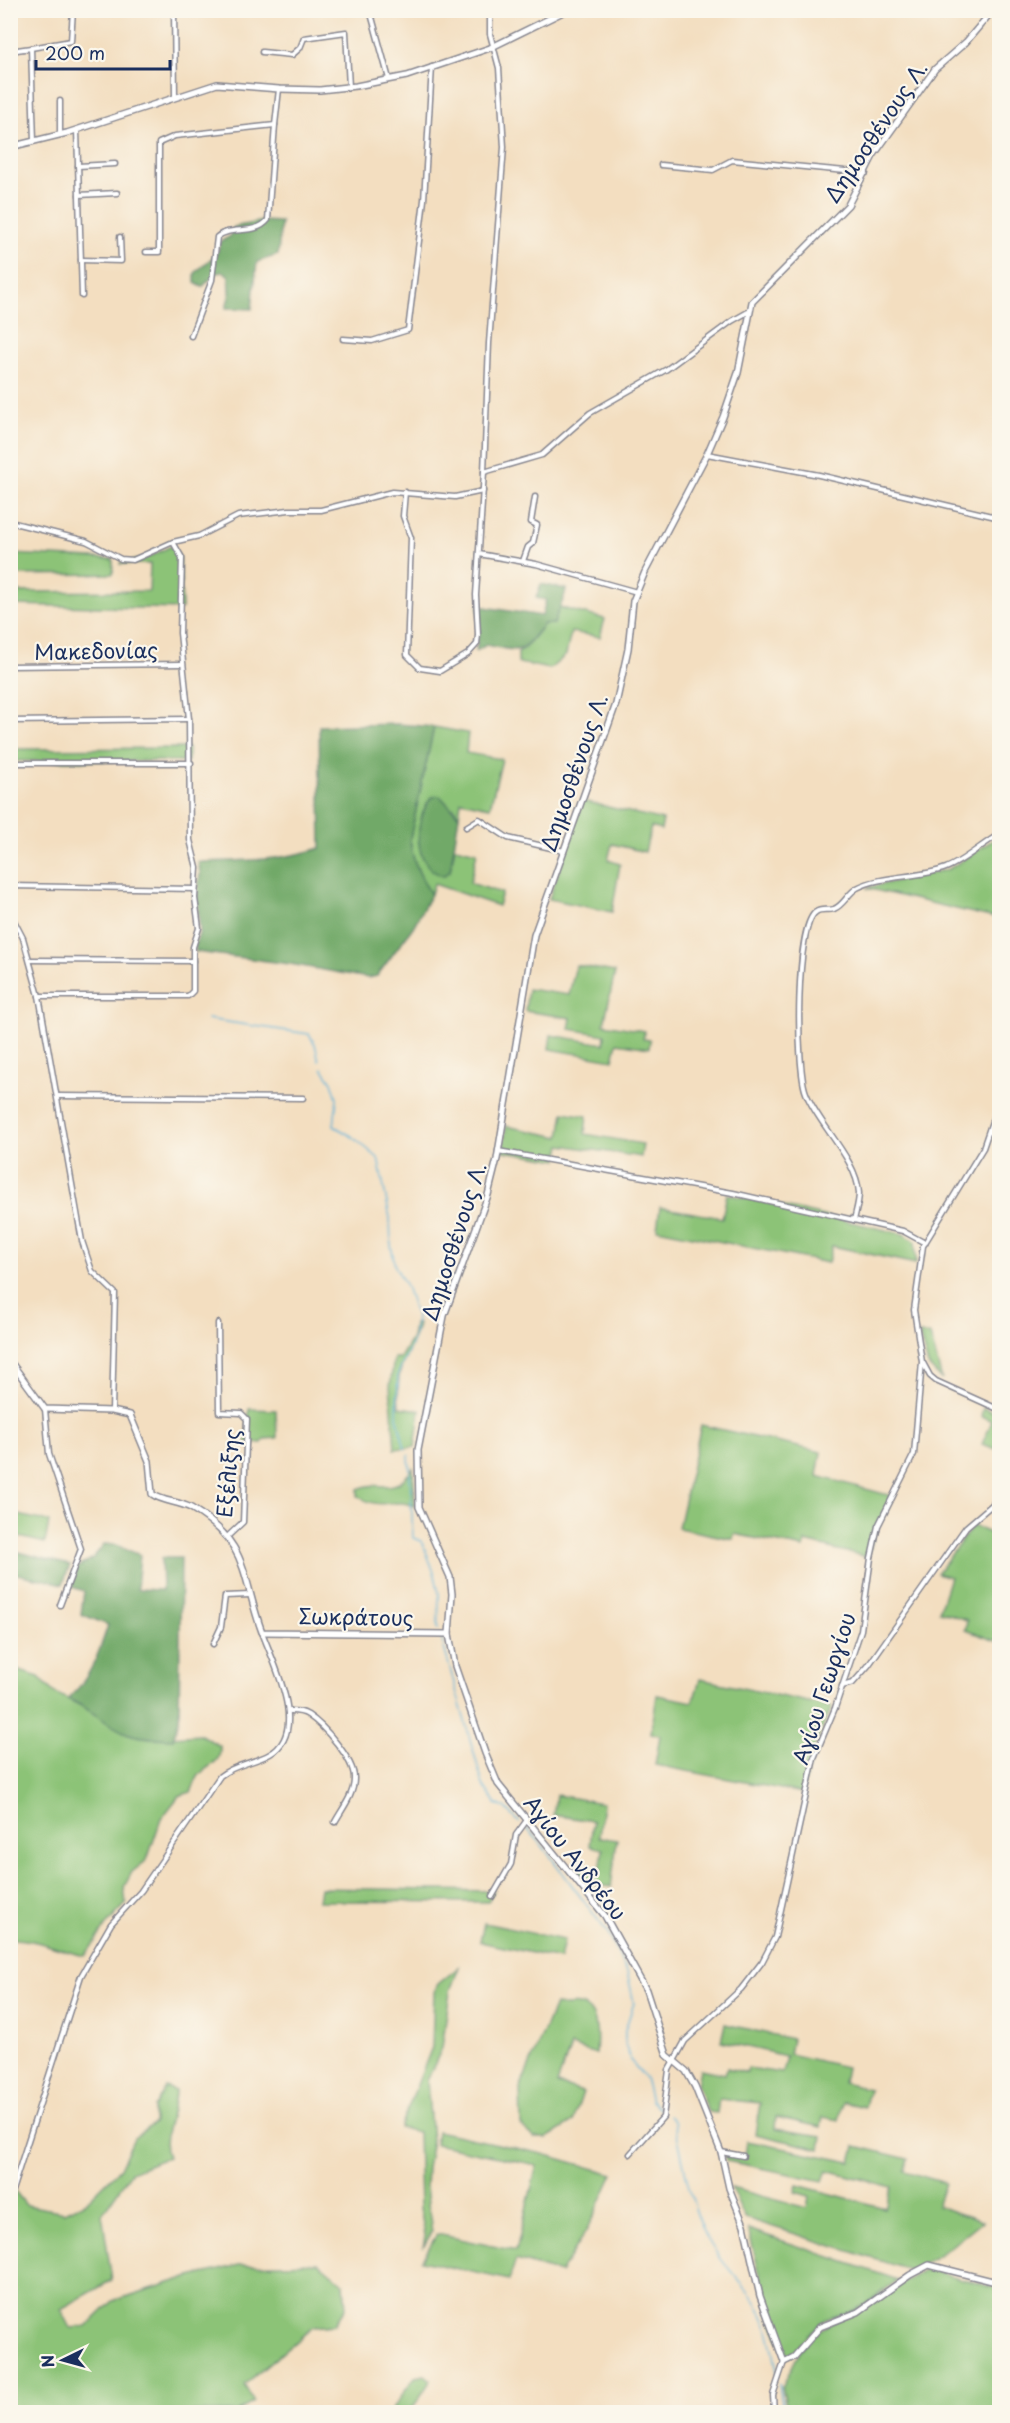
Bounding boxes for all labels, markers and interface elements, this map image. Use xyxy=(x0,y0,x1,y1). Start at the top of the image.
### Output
scale bar xyxy=(36,33,170,71)
text: 200 m xyxy=(45,39,105,66)
street label: Δημοσθένους Λ. xyxy=(816,54,934,208)
street label: Μακεδονίας xyxy=(34,633,158,667)
street label: Δημοσθένους Λ. xyxy=(531,689,615,855)
street label: Δημοσθένους Λ. xyxy=(412,1158,494,1324)
street label: Εξέλιξης xyxy=(207,1427,247,1519)
street label: Σωκράτους xyxy=(298,1599,414,1633)
street label: Αγίου Γεωργίου xyxy=(783,1608,863,1768)
street label: Αγίου Ανδρέου xyxy=(517,1788,635,1926)
north arrow xyxy=(33,2330,93,2390)
text: N xyxy=(35,2354,60,2369)

